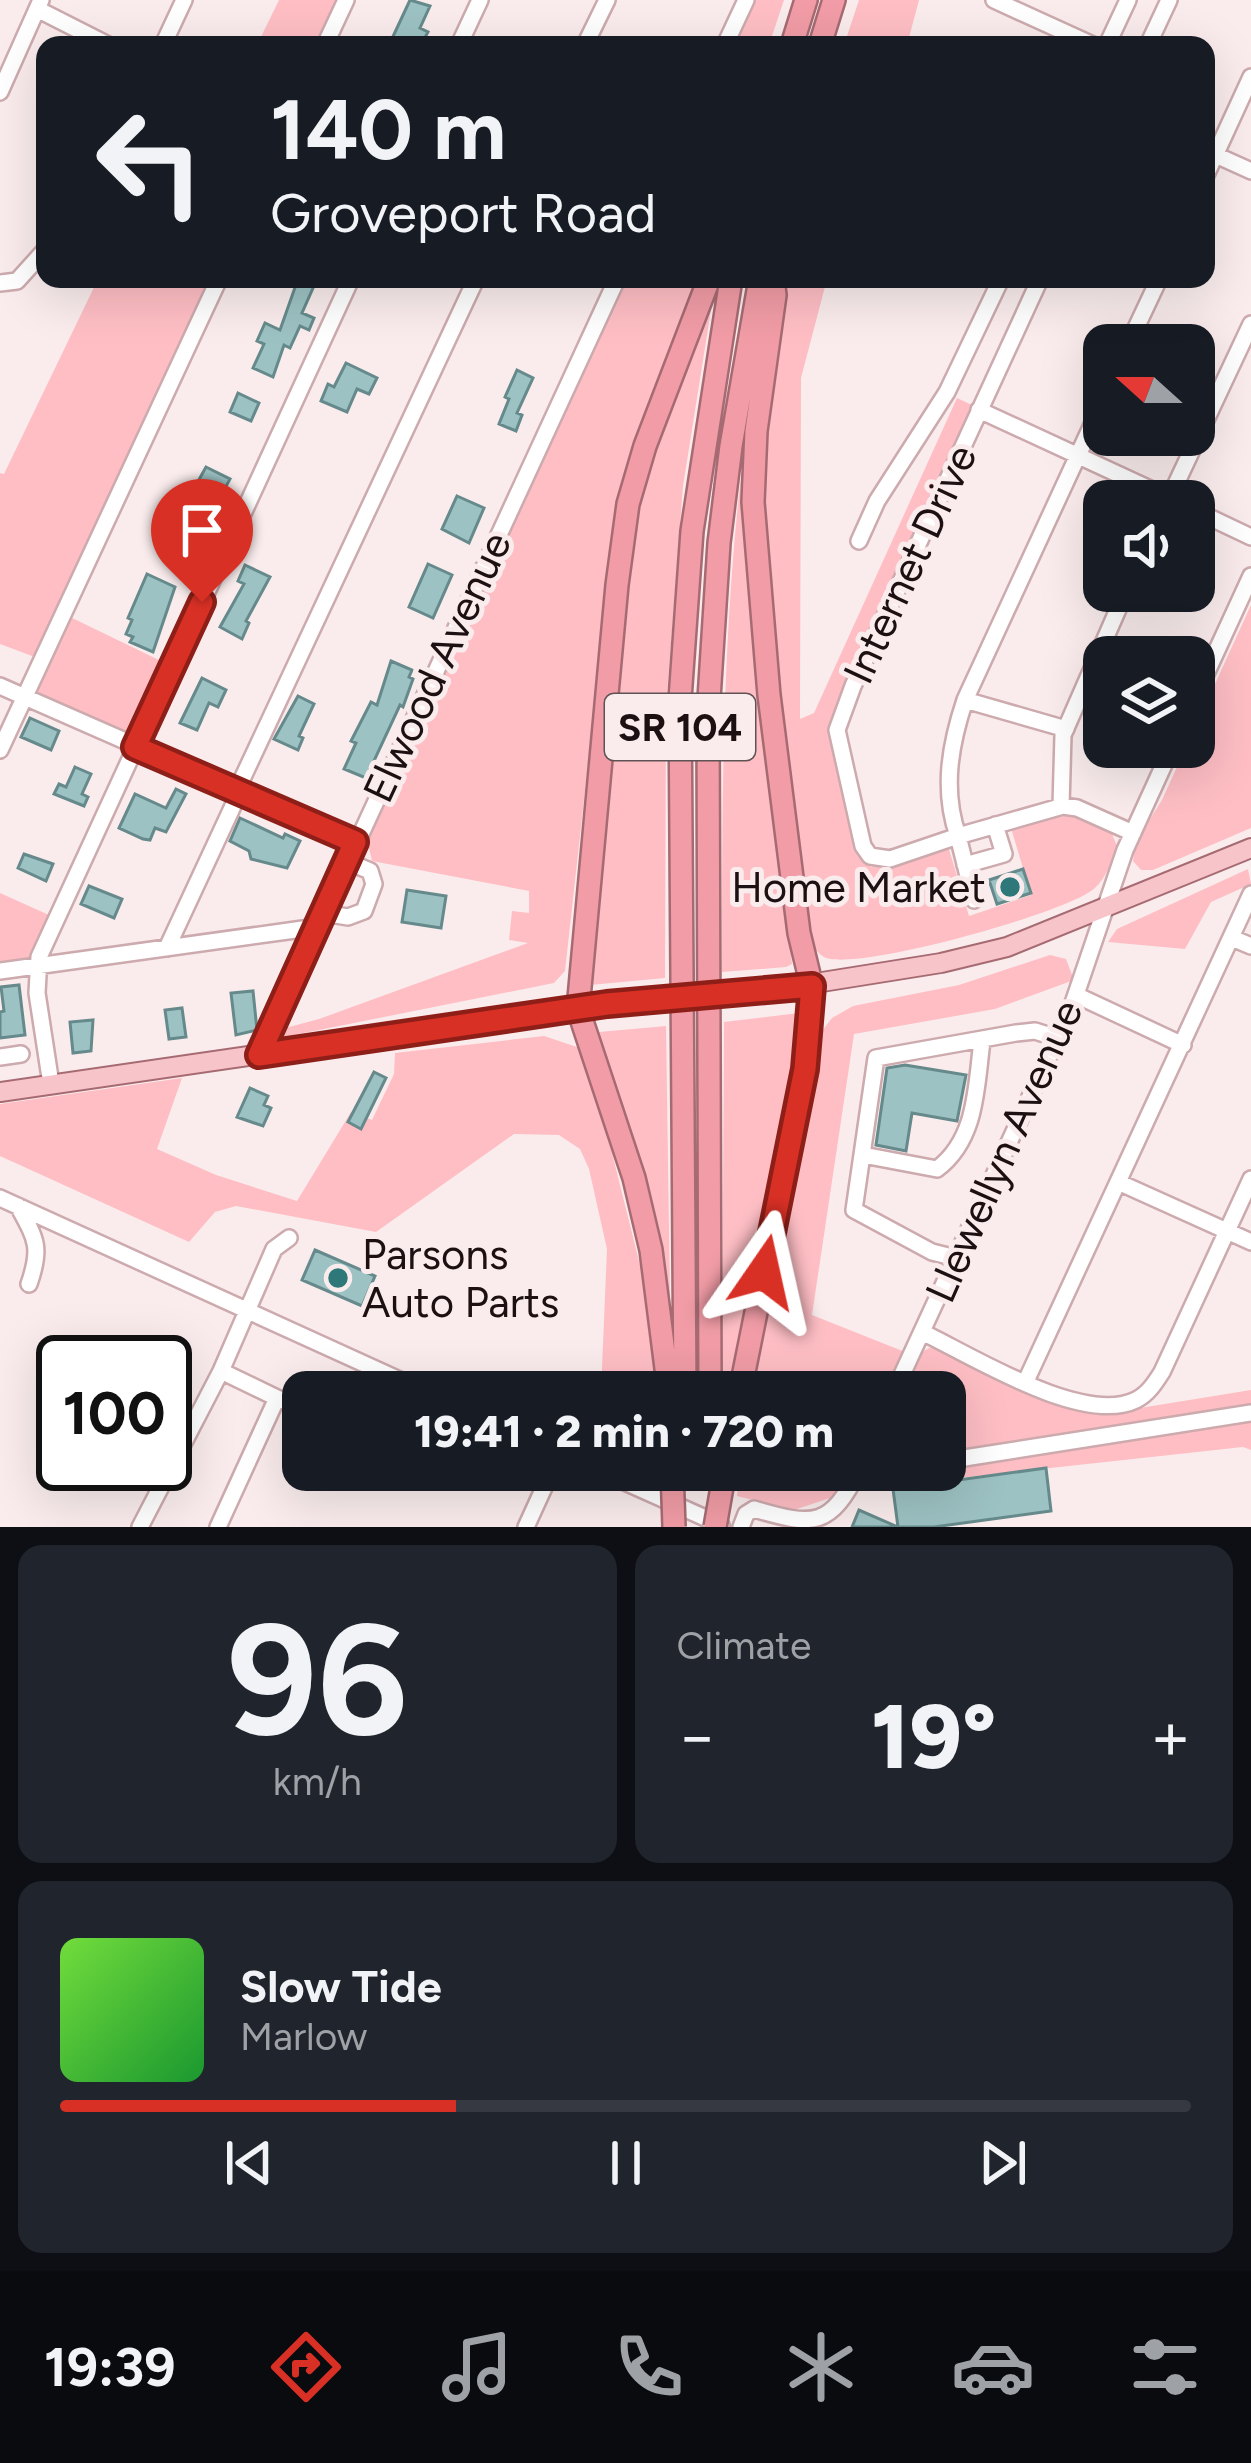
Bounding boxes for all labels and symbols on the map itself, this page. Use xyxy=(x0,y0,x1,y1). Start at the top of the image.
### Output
north arrow xyxy=(1083,324,1215,456)
street label: Internet Drive xyxy=(832,437,988,691)
pin xyxy=(151,479,253,602)
street label: Elwood Avenue xyxy=(352,524,522,810)
road number: SR 104 xyxy=(605,694,755,760)
place label: Home Market xyxy=(731,862,986,913)
marker: Home Market xyxy=(997,874,1023,900)
street label: Llewellyn Avenue xyxy=(915,992,1093,1310)
position arrow xyxy=(701,1209,827,1335)
place label: Parsons Auto Parts xyxy=(362,1229,559,1328)
marker: Parsons Auto Parts xyxy=(325,1265,351,1291)
speed limit sign: 100 xyxy=(36,1335,192,1491)

